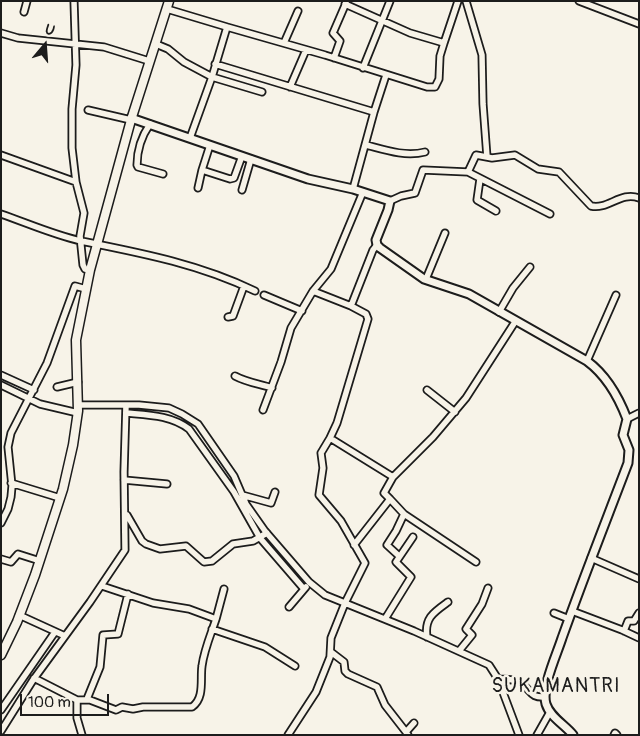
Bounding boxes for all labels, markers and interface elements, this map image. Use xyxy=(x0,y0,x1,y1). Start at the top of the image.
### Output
north arrow xyxy=(20,20,70,70)
text: U xyxy=(43,21,57,40)
district label: SUKAMANTRI xyxy=(490,675,622,699)
scale bar xyxy=(22,684,111,716)
text: 100 m xyxy=(28,693,71,712)

